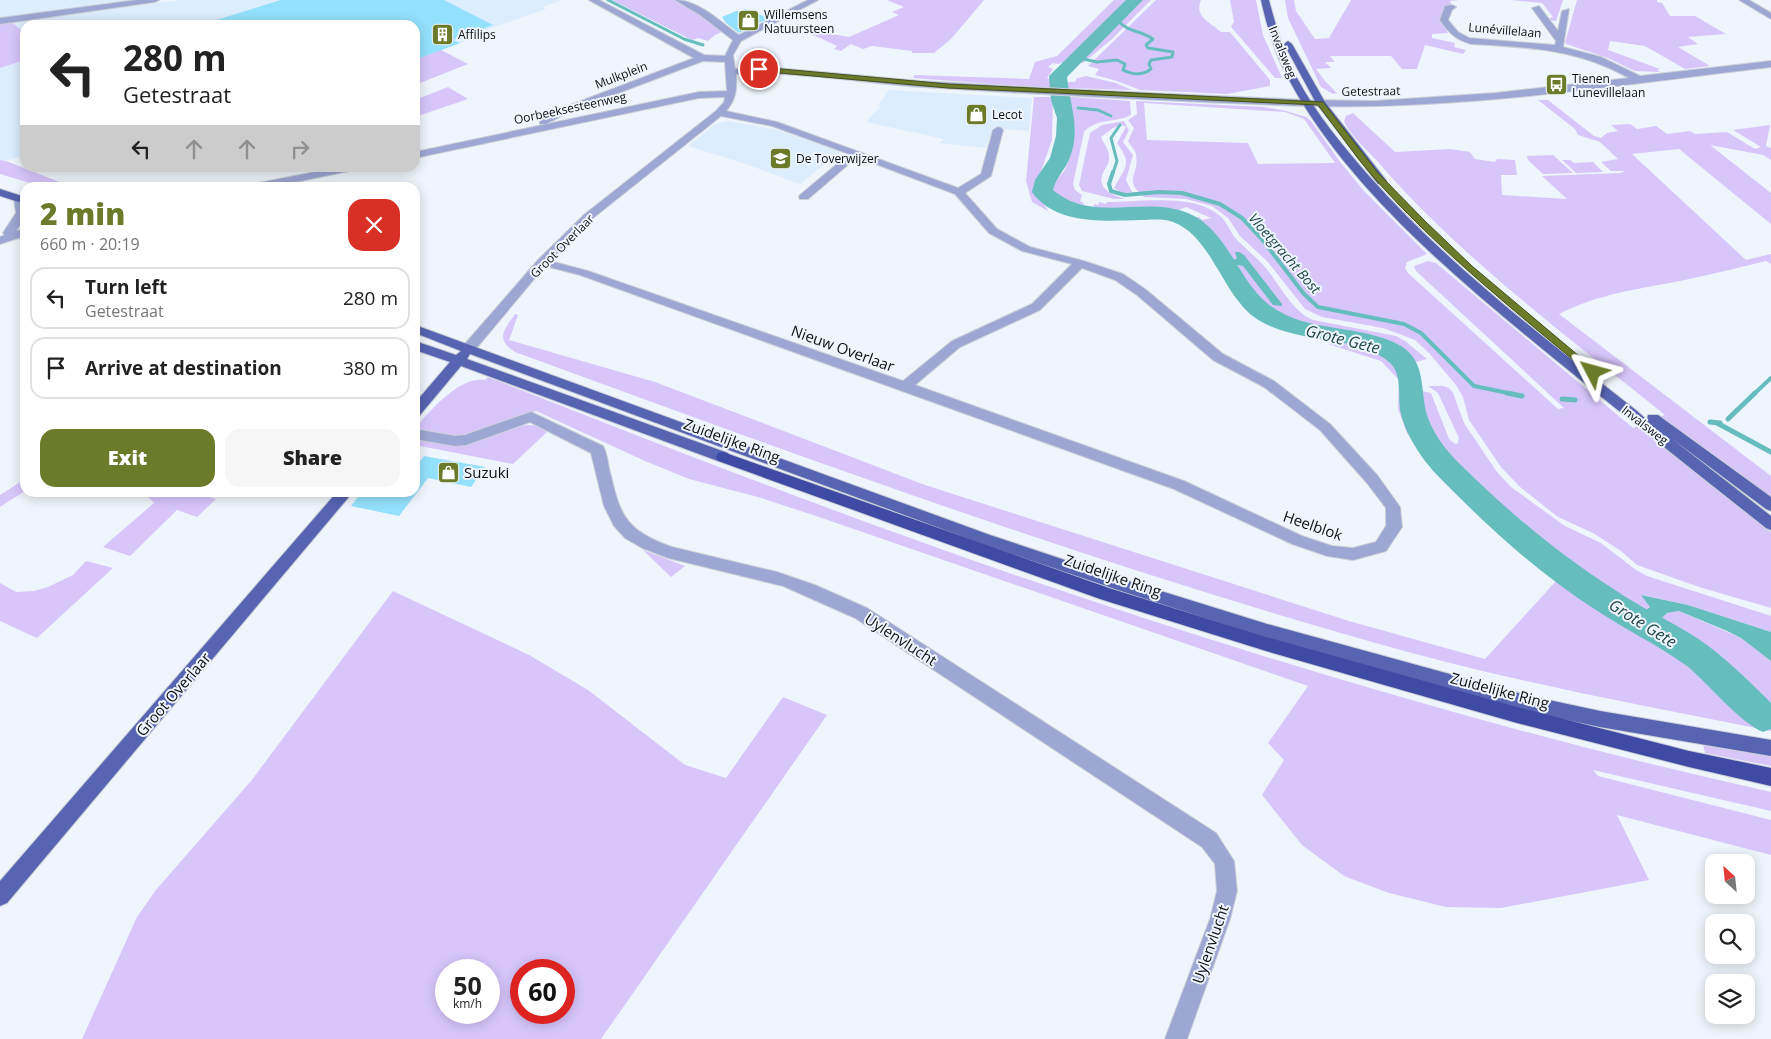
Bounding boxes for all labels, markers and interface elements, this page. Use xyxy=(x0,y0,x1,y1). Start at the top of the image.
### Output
place label: Willemsens Natuursteen xyxy=(764,6,834,37)
shop icon: Willemsens Natuursteen xyxy=(736,9,760,33)
street label: Lunévillelaan xyxy=(1468,18,1542,42)
building icon: Affilips xyxy=(430,22,454,46)
street label: Invalsweg xyxy=(1265,23,1301,81)
place label: Affilips xyxy=(458,26,496,43)
text: 280 m xyxy=(123,34,227,81)
icon: left xyxy=(40,40,105,105)
pin xyxy=(738,48,780,90)
icon: arrive xyxy=(745,55,773,83)
street label: Mulkplein xyxy=(592,57,650,93)
place label: Tienen Lunevillelaan xyxy=(1572,70,1645,101)
bus stop icon: Tienen Lunevillelaan xyxy=(1544,73,1568,97)
text: Getestraat xyxy=(123,79,231,109)
street label: Getestraat xyxy=(1341,82,1401,100)
street label: Oorbeeksesteenweg xyxy=(512,88,628,128)
shop icon: Lecot xyxy=(964,102,988,126)
place label: Lecot xyxy=(992,106,1022,123)
icon: left xyxy=(127,135,155,163)
icon: ahead xyxy=(180,135,208,163)
icon: ahead xyxy=(233,135,261,163)
icon: right xyxy=(286,135,314,163)
school or university icon: De Toverwijzer xyxy=(768,146,792,170)
place label: De Toverwijzer xyxy=(796,150,879,167)
text: 2 min xyxy=(40,193,125,234)
button: close xyxy=(348,199,400,251)
water label: Vloetgracht Bost xyxy=(1245,209,1326,298)
street label: Groot Overlaar xyxy=(526,210,598,282)
text: 660 m · 20:19 xyxy=(40,233,140,255)
text: Turn left xyxy=(85,274,167,300)
icon: left xyxy=(42,284,70,312)
text: 280 m xyxy=(343,285,398,311)
text: Getestraat xyxy=(85,300,164,322)
water label: Grote Gete xyxy=(1304,319,1382,359)
street label: Nieuw Overlaar xyxy=(789,320,897,376)
position arrow xyxy=(1566,345,1618,397)
icon: arrive xyxy=(42,354,70,382)
text: Arrive at destination xyxy=(85,355,282,381)
text: 380 m xyxy=(343,355,398,381)
street label: Invalsweg xyxy=(1618,401,1672,449)
street label: Zuidelijke Ring xyxy=(681,413,783,467)
button: Exit xyxy=(40,429,215,487)
button: Share xyxy=(225,429,400,487)
shop icon: Suzuki xyxy=(436,460,460,484)
place label: Suzuki xyxy=(464,462,509,482)
street label: Heelblok xyxy=(1281,506,1345,545)
street label: Zuidelijke Ring xyxy=(1062,549,1164,601)
water label: Grote Gete xyxy=(1605,594,1681,652)
street label: Uylenvlucht xyxy=(861,608,941,670)
street label: Groot Overlaar xyxy=(131,648,215,740)
street label: Zuidelijke Ring xyxy=(1449,667,1551,713)
north arrow xyxy=(1705,854,1755,904)
map controls xyxy=(1705,854,1755,1024)
street label: Uylenvlucht xyxy=(1187,902,1233,986)
button: search xyxy=(1705,914,1755,964)
speed limit sign: 60 xyxy=(510,959,575,1024)
text: 50 xyxy=(453,968,482,1002)
button: layers xyxy=(1705,974,1755,1024)
text: km/h xyxy=(453,995,482,1012)

